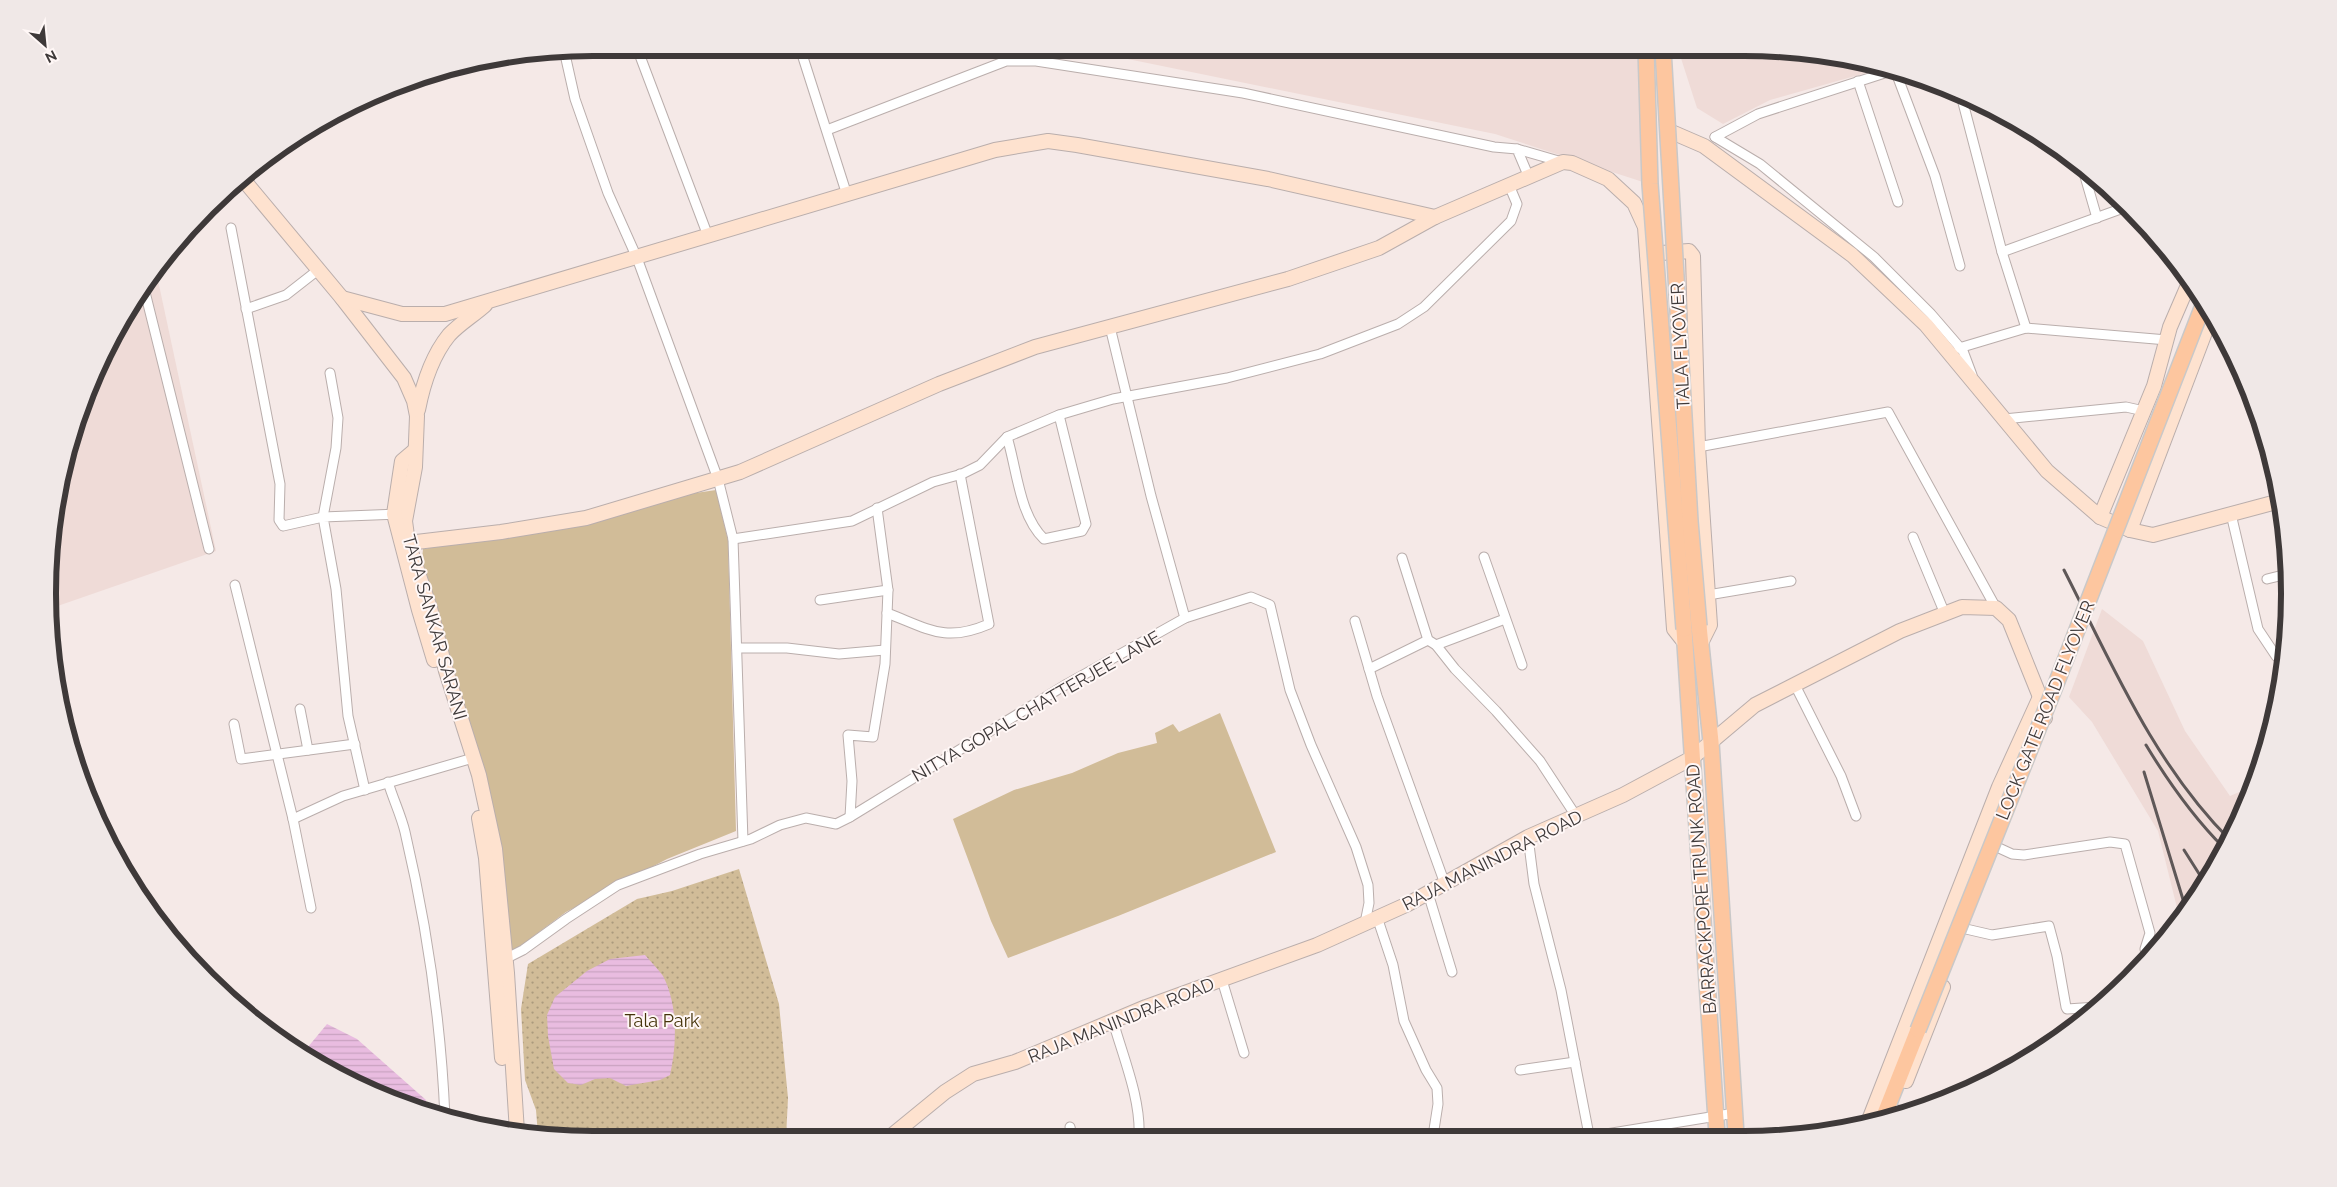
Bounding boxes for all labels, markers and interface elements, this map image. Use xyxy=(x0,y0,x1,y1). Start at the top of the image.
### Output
north arrow xyxy=(20,20,70,70)
text: N xyxy=(43,47,59,66)
street label: TALA FLYOVER xyxy=(1666,282,1694,410)
street label: TARA SANKAR SARANI xyxy=(398,532,472,722)
street label: LOCK GATE ROAD FLYOVER xyxy=(1991,597,2099,823)
street label: NITYA GOPAL CHATTERJEE LANE xyxy=(908,626,1164,786)
street label: BARRACKPORE TRUNK ROAD xyxy=(1682,763,1720,1015)
street label: RAJA MANINDRA ROAD xyxy=(1398,805,1586,915)
street label: RAJA MANINDRA ROAD xyxy=(1025,973,1217,1067)
park label: Tala Park xyxy=(625,1010,700,1031)

